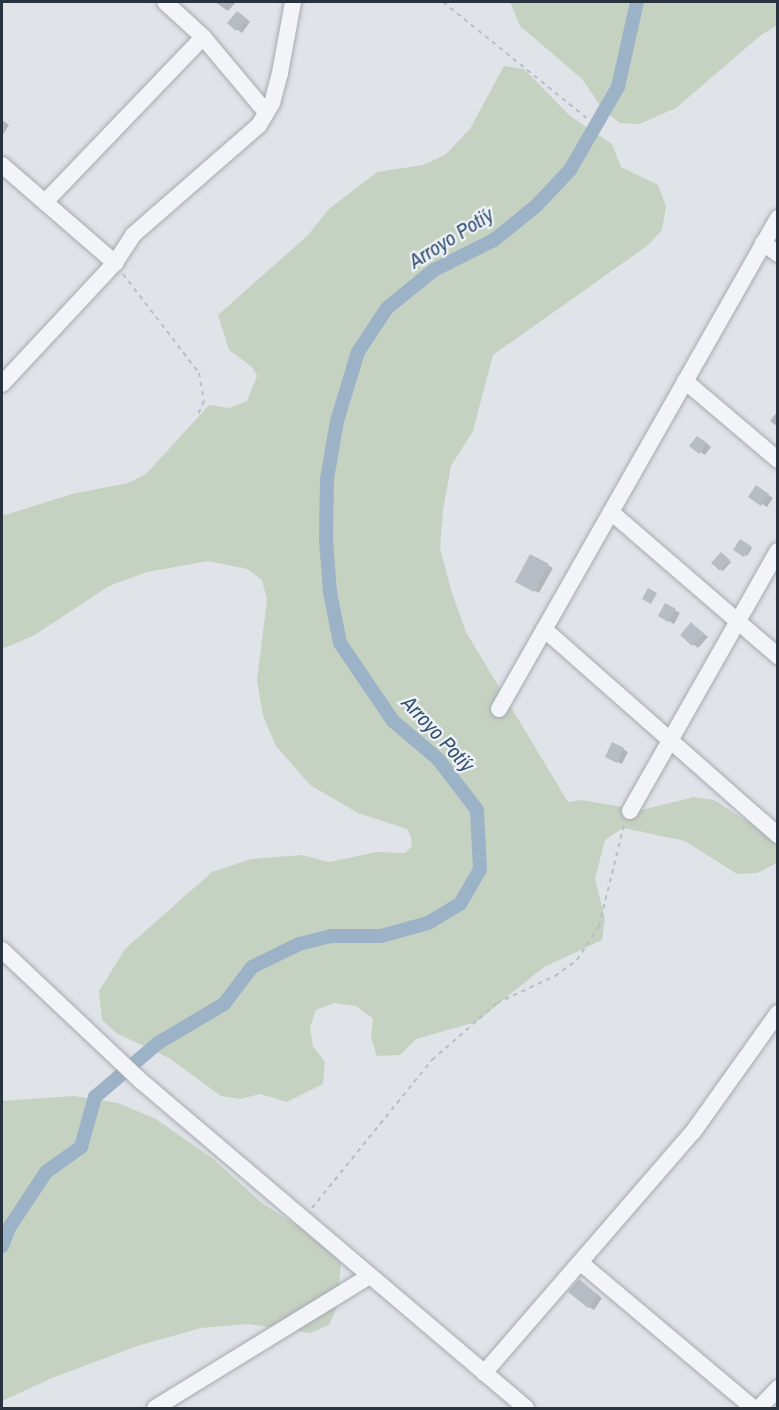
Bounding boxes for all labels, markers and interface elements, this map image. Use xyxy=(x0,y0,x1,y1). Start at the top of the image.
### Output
water label: Arroyo Poti´y xyxy=(404,202,498,274)
water label: Arroyo Poti´y xyxy=(396,691,480,777)

